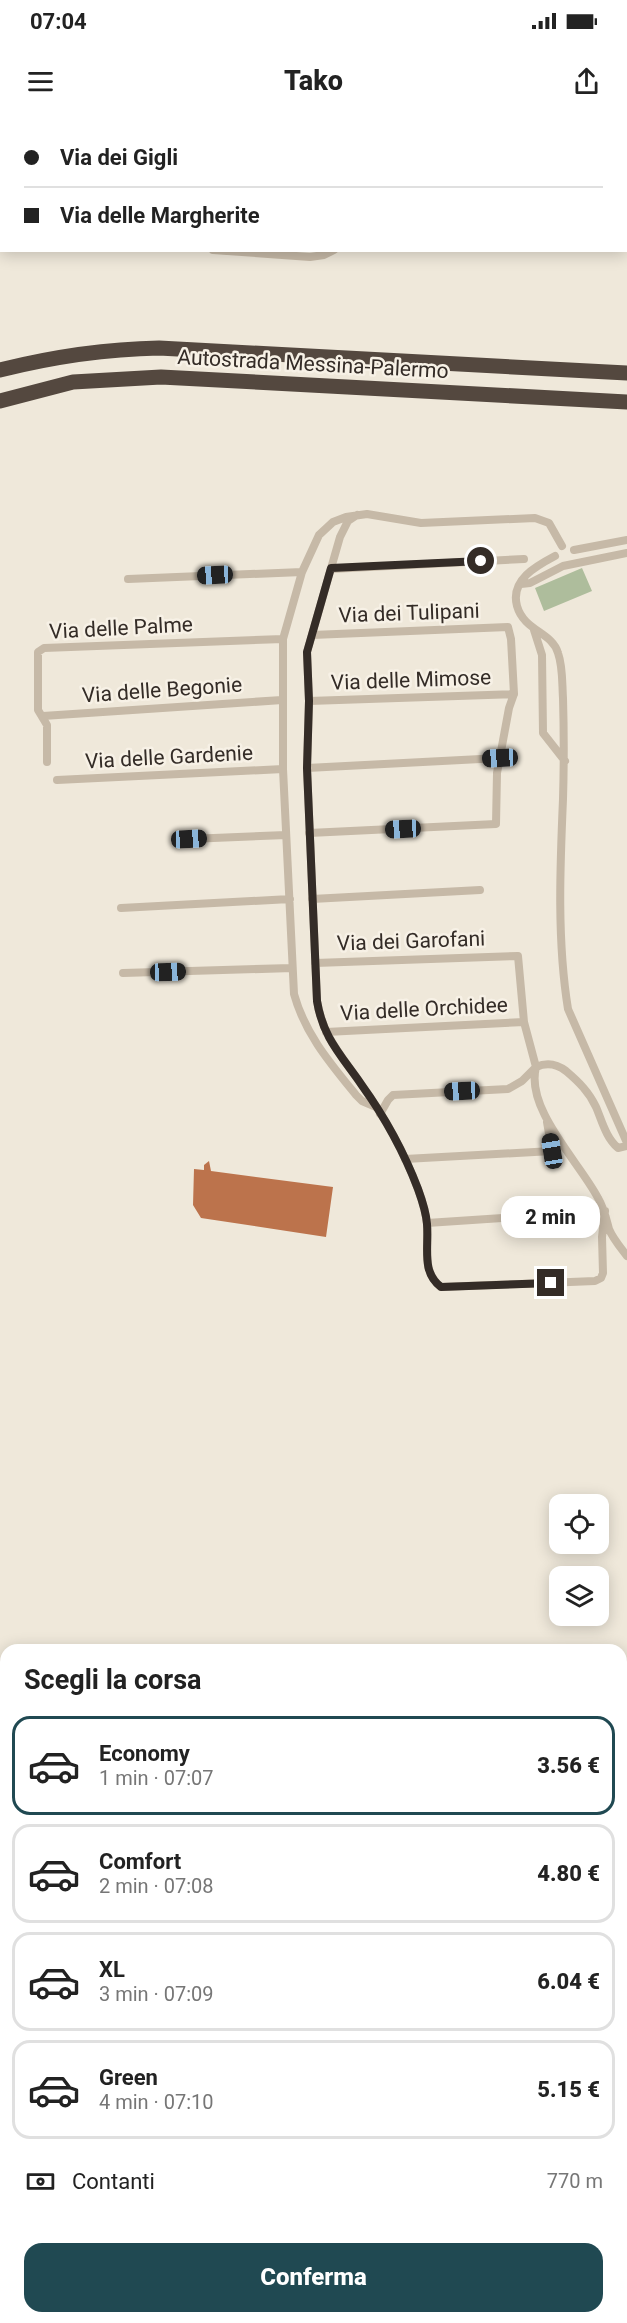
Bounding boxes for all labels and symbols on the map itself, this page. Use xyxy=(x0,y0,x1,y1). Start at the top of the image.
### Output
street label: Autostrada Messina-Palermo xyxy=(177,345,449,383)
route start xyxy=(467,547,494,574)
car xyxy=(197,565,233,585)
street label: Via dei Tulipani xyxy=(338,599,480,627)
street label: Via delle Palme xyxy=(49,612,193,644)
street label: Via delle Mimose xyxy=(330,665,492,695)
street label: Via delle Begonie xyxy=(81,672,243,708)
street label: Via delle Gardenie xyxy=(84,741,254,773)
car xyxy=(482,748,518,768)
car xyxy=(385,819,421,839)
car xyxy=(171,829,207,849)
street label: Via dei Garofani xyxy=(336,926,486,956)
car xyxy=(150,962,186,982)
street label: Via delle Orchidee xyxy=(340,993,508,1025)
car xyxy=(444,1081,480,1101)
car xyxy=(540,1132,564,1170)
callout: 2 min xyxy=(502,1196,600,1238)
route end xyxy=(537,1269,564,1296)

